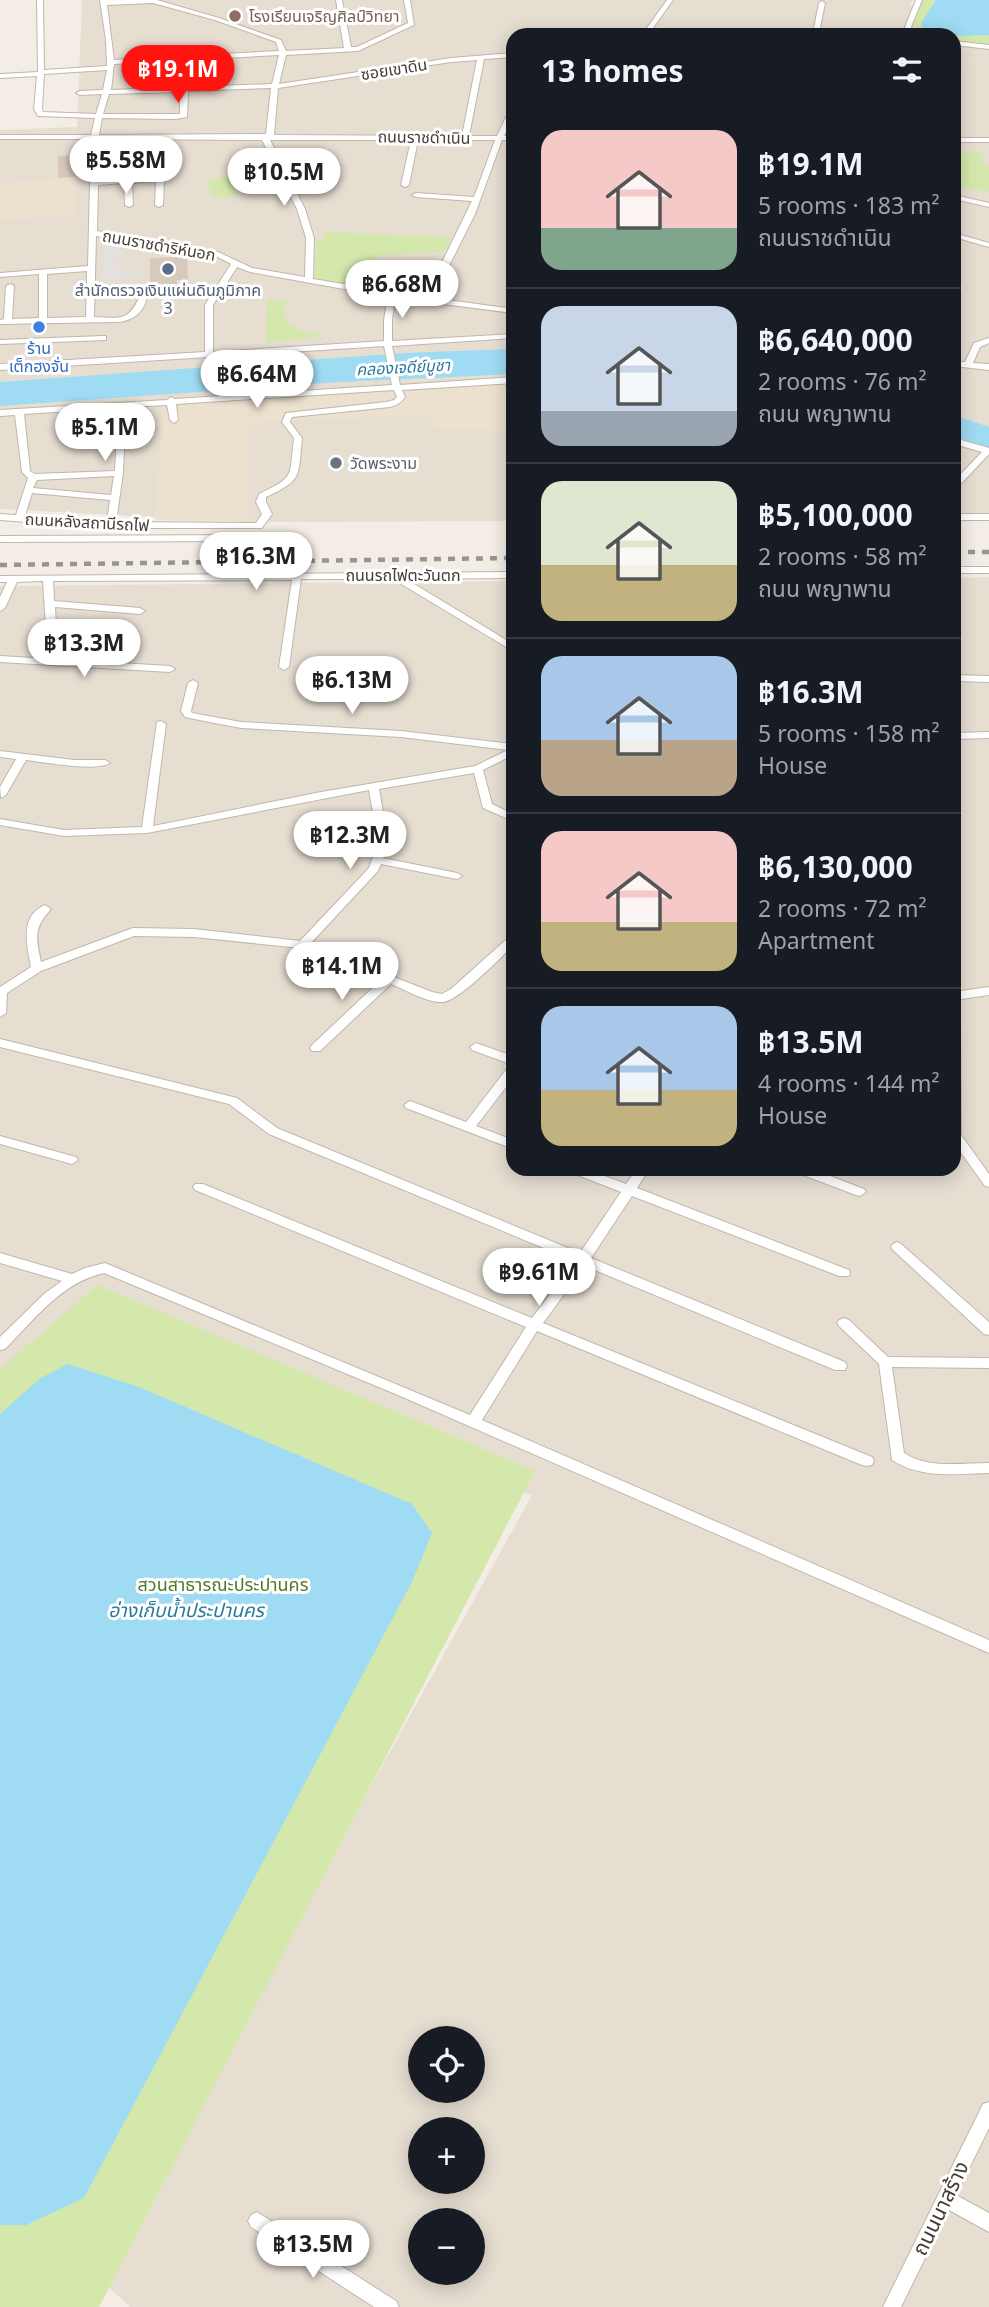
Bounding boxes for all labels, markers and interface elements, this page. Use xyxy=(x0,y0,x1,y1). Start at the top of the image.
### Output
place label: โรงเรียนเจริญศิลป์วิทยา xyxy=(249,5,399,27)
marker: โรงเรียนเจริญศิลป์วิทยา xyxy=(227,8,243,24)
pin: ฿19.1M xyxy=(121,46,235,105)
text: 13 homes xyxy=(541,50,684,91)
icon: filters xyxy=(888,51,926,89)
text: ฿19.1M xyxy=(138,52,218,84)
street label: ซอยเขาดิน xyxy=(359,53,429,85)
street label: ถนนราชดำเนิน xyxy=(377,125,471,149)
pin: ฿5.58M xyxy=(69,136,183,196)
text: ฿5.58M xyxy=(86,143,166,175)
text: ฿19.1M xyxy=(758,143,864,184)
pin: ฿10.5M xyxy=(227,148,341,208)
text: ฿10.5M xyxy=(244,155,324,187)
icon: home xyxy=(597,158,681,242)
text: 5 rooms · 183 m² xyxy=(758,189,940,221)
text: ถนนราชดำเนิน xyxy=(758,221,892,253)
street label: ถนนราชดำริห์นอก xyxy=(101,224,217,266)
pin: ฿6.68M xyxy=(345,260,459,320)
marker: สำนักตรวจเงินแผ่นดินภูมิภาค 3 xyxy=(160,261,176,277)
text: ฿6.68M xyxy=(362,267,442,299)
place label: สำนักตรวจเงินแผ่นดินภูมิภาค 3 xyxy=(75,279,261,319)
marker: ร้าน เต็กฮงจั่น xyxy=(31,319,47,335)
text: ฿6,640,000 xyxy=(758,319,913,360)
icon: home xyxy=(597,334,681,418)
place label: ร้าน เต็กฮงจั่น xyxy=(9,337,69,377)
pin: ฿6.64M xyxy=(200,350,314,410)
water label: คลองเจดีย์บูชา xyxy=(356,353,452,380)
text: ฿6.64M xyxy=(217,357,297,389)
text: 2 rooms · 76 m² xyxy=(758,365,927,397)
text: ถนน พญาพาน xyxy=(758,397,892,429)
pin: ฿5.1M xyxy=(56,404,154,463)
text: ฿5.1M xyxy=(71,410,139,442)
place label: วัดพระงาม xyxy=(350,452,417,474)
marker: วัดพระงาม xyxy=(328,455,344,471)
text: ฿5,100,000 xyxy=(758,494,913,535)
street label: ถนนหลังสถานีรถไฟ xyxy=(24,508,150,536)
icon: home xyxy=(597,509,681,593)
pin: ฿16.3M xyxy=(199,532,313,592)
text: ฿16.3M xyxy=(216,539,296,571)
text: 2 rooms · 58 m² xyxy=(758,540,927,572)
street label: ถนนรถไฟตะวันตก xyxy=(345,564,461,586)
text: ถนน พญาพาน xyxy=(758,572,892,604)
pin: ฿13.3M xyxy=(27,620,141,679)
text: ฿13.3M xyxy=(44,626,124,658)
pin: ฿6.13M xyxy=(295,656,409,716)
text: ฿6.13M xyxy=(312,663,392,695)
text: ฿16.3M xyxy=(758,671,864,712)
icon: home xyxy=(597,684,681,768)
text: 5 rooms · 158 m² xyxy=(758,717,940,749)
text: House xyxy=(758,749,827,781)
pin: ฿12.3M xyxy=(293,812,407,871)
text: ฿12.3M xyxy=(310,818,390,850)
text: ฿6,130,000 xyxy=(758,846,913,887)
icon: home xyxy=(597,859,681,943)
text: 2 rooms · 72 m² xyxy=(758,892,927,924)
text: Apartment xyxy=(758,924,875,956)
pin: ฿14.1M xyxy=(285,942,399,1002)
text: ฿14.1M xyxy=(302,949,382,981)
text: ฿13.5M xyxy=(758,1021,864,1062)
icon: home xyxy=(597,1034,681,1118)
text: 4 rooms · 144 m² xyxy=(758,1067,940,1099)
text: House xyxy=(758,1099,827,1131)
pin: ฿9.61M xyxy=(482,1248,596,1308)
text: ฿9.61M xyxy=(499,1255,579,1287)
park label: สวนสาธารณะประปานคร xyxy=(138,1572,309,1596)
water label: อ่างเก็บน้ำประปานคร xyxy=(108,1597,266,1623)
map controls xyxy=(408,2026,485,2285)
button: locate xyxy=(408,2026,485,2103)
button: + xyxy=(408,2117,485,2194)
street label: ถนนนาสร้าง xyxy=(905,2156,975,2260)
button: − xyxy=(408,2208,485,2285)
pin: ฿13.5M xyxy=(256,2220,370,2280)
text: ฿13.5M xyxy=(273,2227,353,2259)

